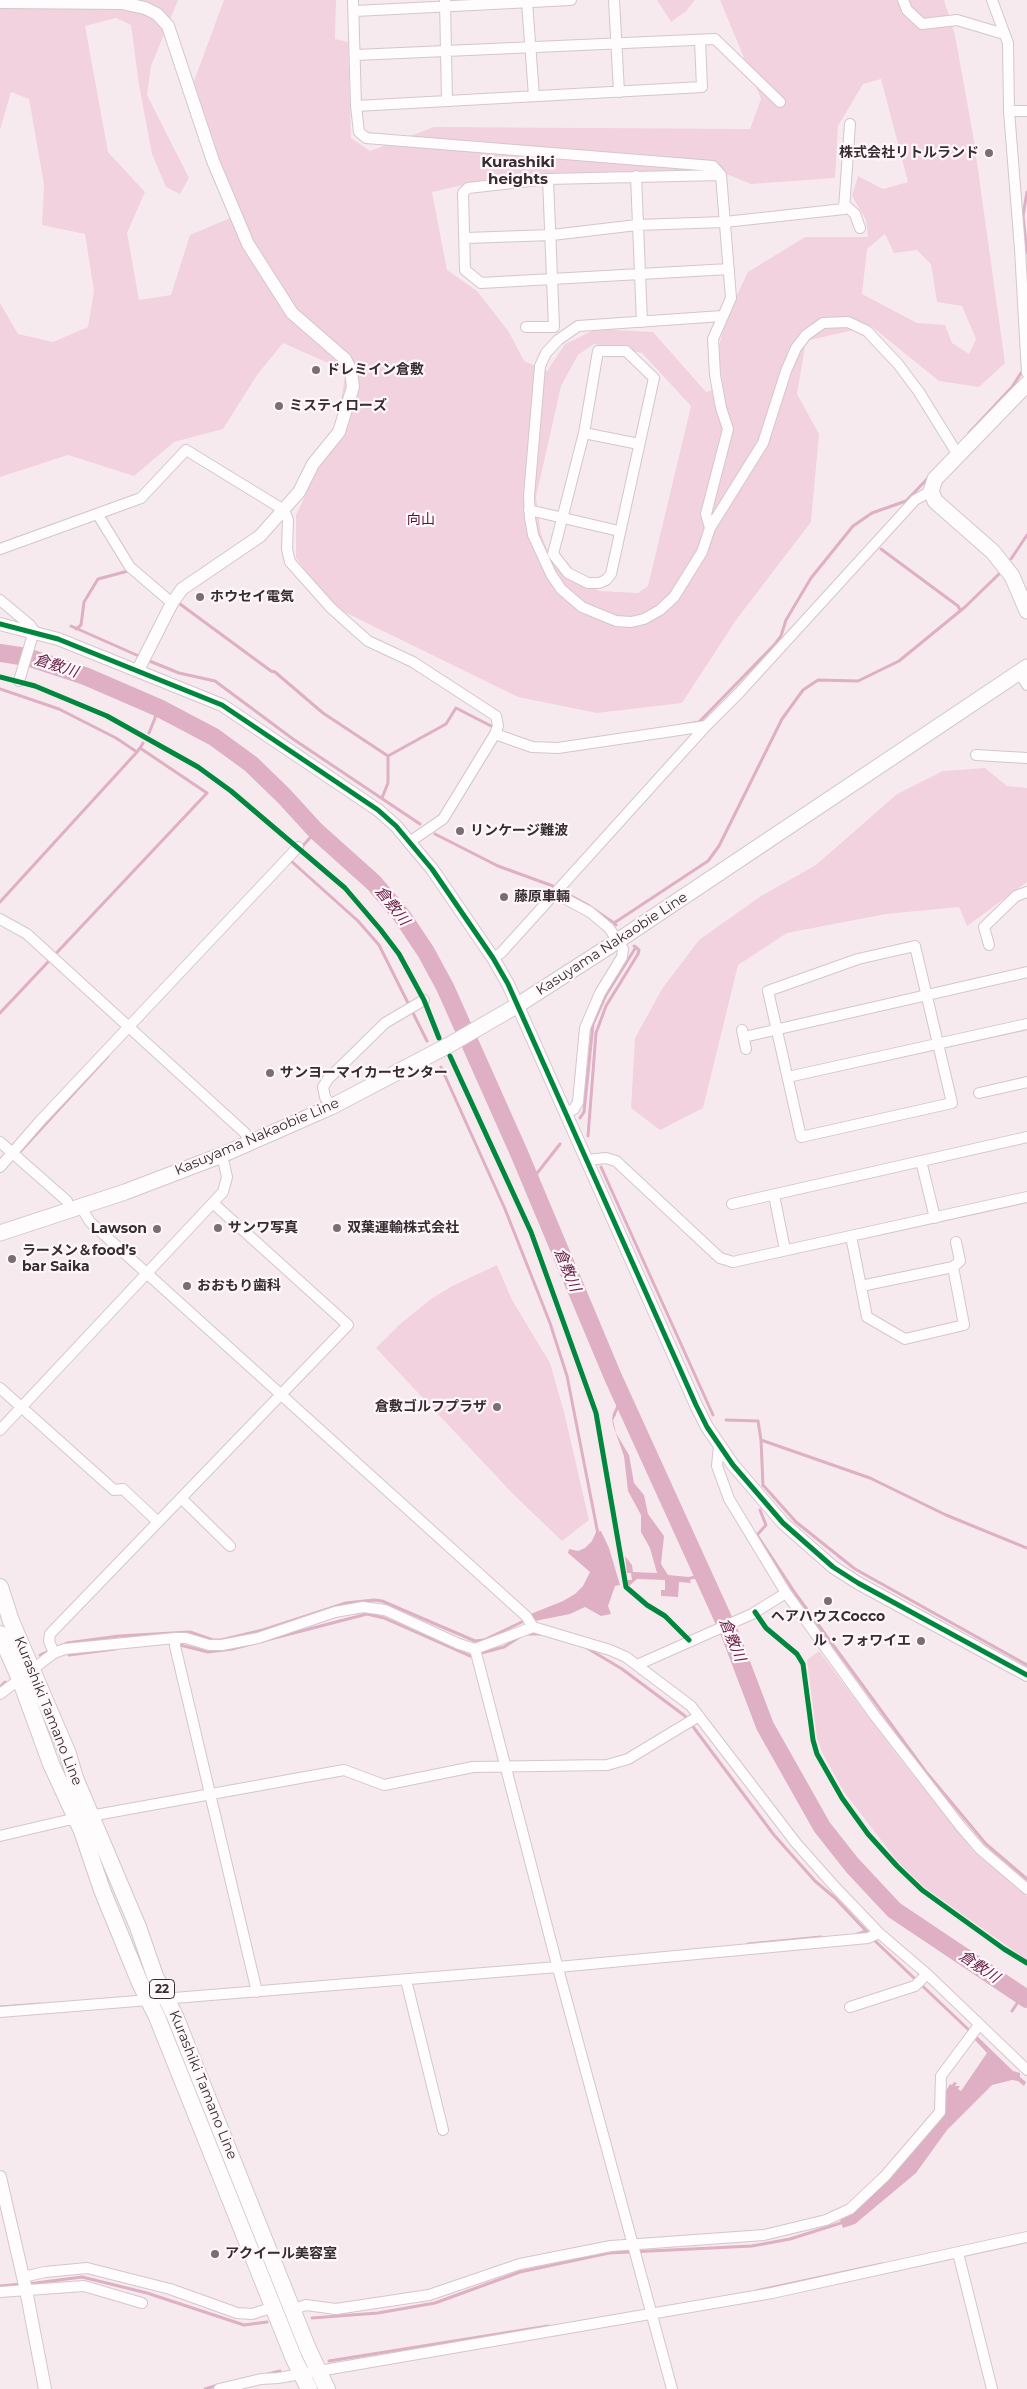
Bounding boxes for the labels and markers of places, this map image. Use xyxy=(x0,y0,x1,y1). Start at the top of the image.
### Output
place label: 株式会社リトルランド xyxy=(839,145,979,161)
marker: 株式会社リトルランド xyxy=(983,147,995,159)
place label: ドレミイン倉敷 xyxy=(326,362,424,378)
marker: ドレミイン倉敷 xyxy=(310,364,322,376)
place label: ミスティローズ xyxy=(289,398,387,414)
marker: ミスティローズ xyxy=(273,400,285,412)
place label: ホウセイ電気 xyxy=(210,589,294,605)
marker: ホウセイ電気 xyxy=(194,591,206,603)
place label: リンケージ難波 xyxy=(470,823,568,839)
marker: リンケージ難波 xyxy=(454,825,466,837)
place label: 藤原車輛 xyxy=(514,889,570,905)
marker: 藤原車輛 xyxy=(498,891,510,903)
place label: サンヨーマイカーセンター xyxy=(280,1065,448,1081)
marker: サンヨーマイカーセンター xyxy=(264,1067,276,1079)
place label: サンワ写真 xyxy=(228,1220,298,1236)
place label: 双葉運輸株式会社 xyxy=(347,1220,459,1236)
place label: Lawson xyxy=(91,1221,147,1237)
marker: サンワ写真 xyxy=(212,1222,224,1234)
marker: 双葉運輸株式会社 xyxy=(331,1222,343,1234)
marker: Lawson xyxy=(151,1223,163,1235)
place label: ラーメン＆food’s bar Saika xyxy=(22,1243,136,1276)
marker: ラーメン＆food’s bar Saika xyxy=(6,1253,18,1265)
place label: おおもり歯科 xyxy=(197,1278,281,1294)
marker: おおもり歯科 xyxy=(181,1280,193,1292)
place label: 倉敷ゴルフプラザ xyxy=(375,1399,487,1415)
marker: 倉敷ゴルフプラザ xyxy=(491,1401,503,1413)
marker: ヘアハウスCocco xyxy=(822,1595,834,1607)
place label: ヘアハウスCocco xyxy=(771,1609,885,1625)
place label: ル・フォワイエ xyxy=(813,1633,911,1649)
marker: ル・フォワイエ xyxy=(915,1635,927,1647)
place label: アクイール美容室 xyxy=(225,2246,337,2262)
marker: アクイール美容室 xyxy=(209,2248,221,2260)

